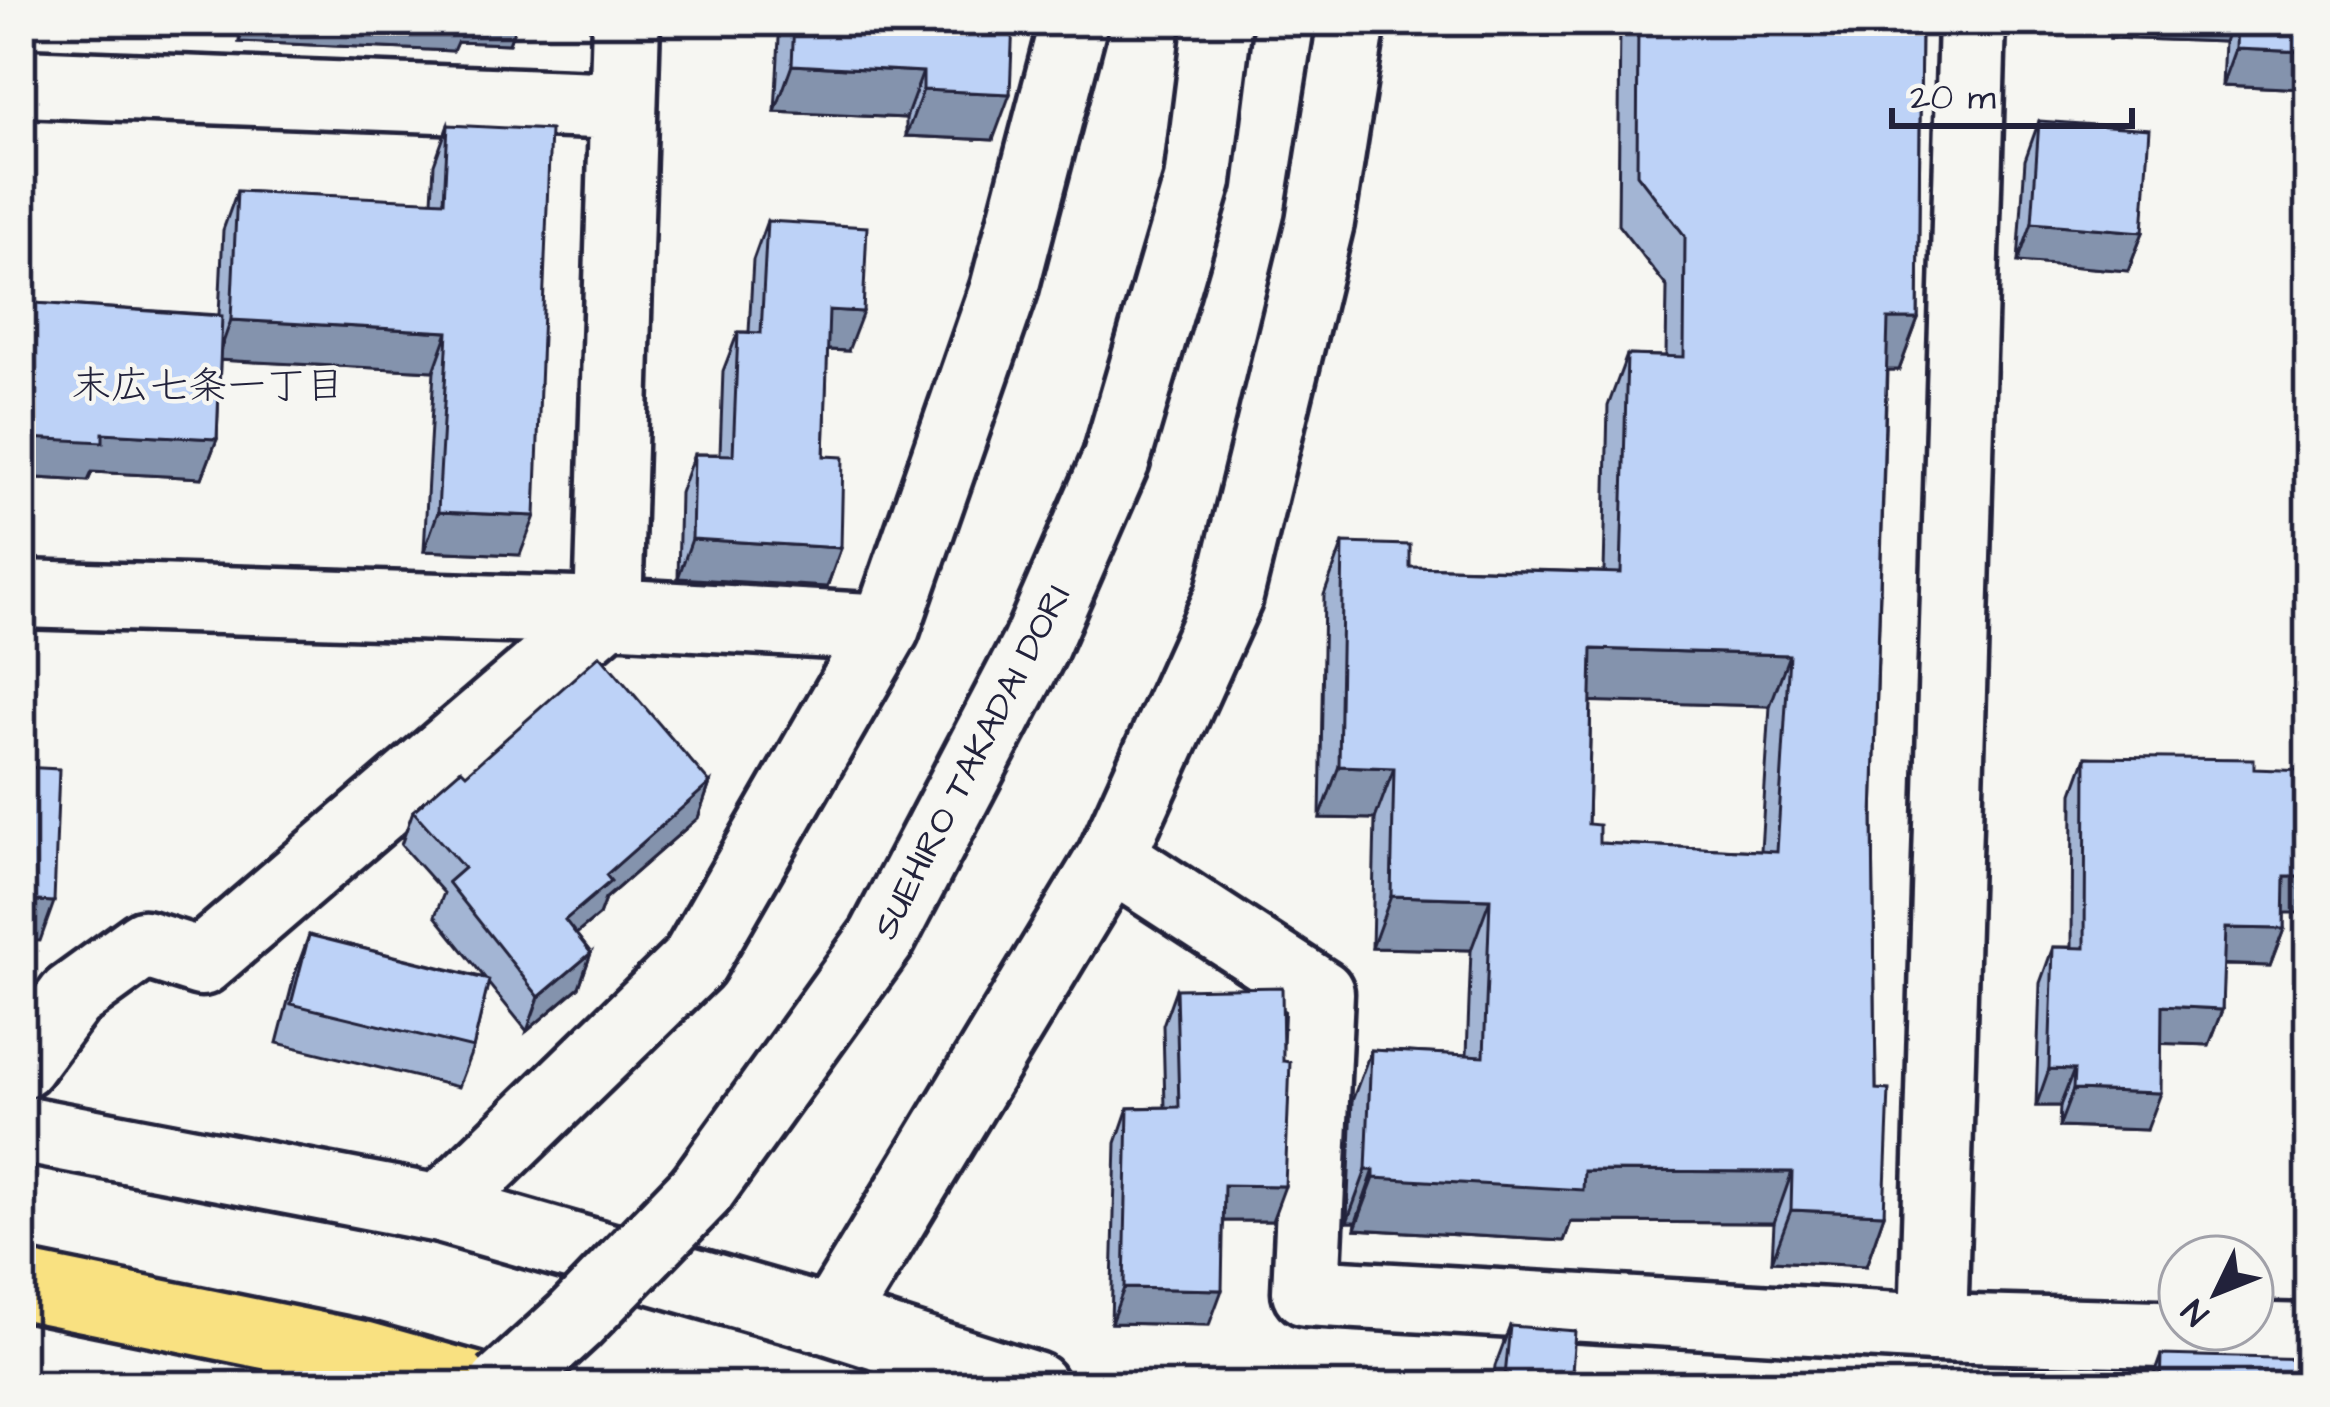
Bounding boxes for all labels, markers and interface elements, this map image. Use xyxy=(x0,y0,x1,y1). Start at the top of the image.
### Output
scale bar xyxy=(1892,54,2132,128)
text: 20 m xyxy=(1910,72,1996,123)
district label: 末広七条一丁目 xyxy=(71,360,345,414)
street label: SUEHIRO TAKADAI DORI xyxy=(861,576,1084,948)
north arrow xyxy=(2156,1233,2276,1353)
text: N xyxy=(2171,1289,2219,1335)

